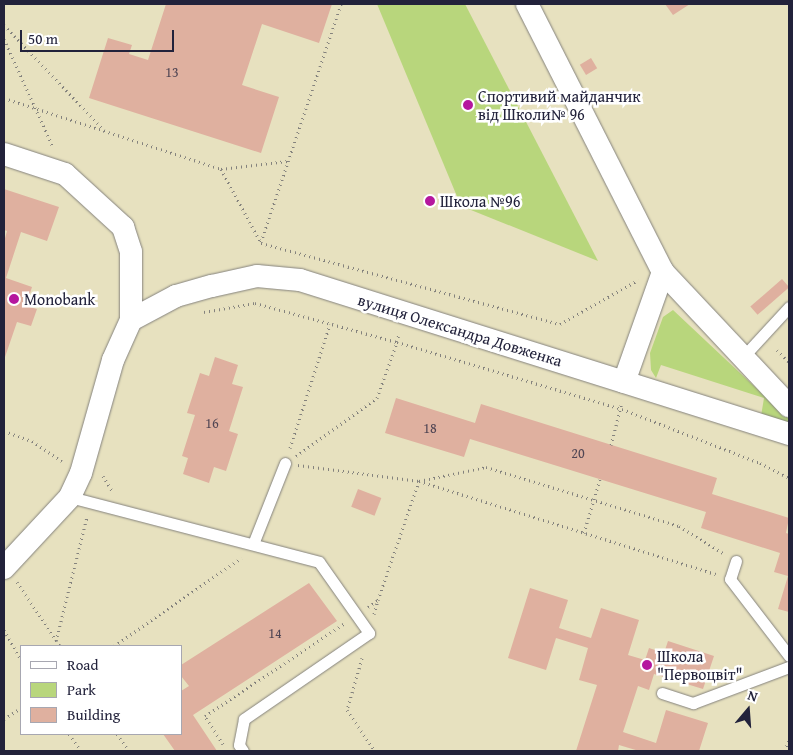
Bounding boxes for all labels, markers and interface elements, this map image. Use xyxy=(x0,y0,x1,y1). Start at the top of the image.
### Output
scale bar xyxy=(22,20,176,52)
text: 50 m xyxy=(28,28,58,49)
house number: 13 xyxy=(165,64,179,80)
place label: Спортивий майданчик від Школи№ 96 xyxy=(478,86,641,124)
marker: Спортивий майданчик від Школи№ 96 xyxy=(462,99,474,111)
place label: Школа №96 xyxy=(440,191,520,211)
marker: Школа №96 xyxy=(424,195,436,207)
place label: Monobank xyxy=(24,289,95,309)
street label: вулиця Олександра Довженка xyxy=(356,290,564,370)
marker: Monobank xyxy=(8,293,20,305)
house number: 16 xyxy=(205,415,219,431)
house number: 18 xyxy=(423,420,437,436)
house number: 20 xyxy=(571,445,585,461)
house number: 14 xyxy=(268,625,282,641)
legend xyxy=(20,645,182,735)
place label: Школа "Первоцвіт" xyxy=(657,646,743,684)
text: Road xyxy=(67,654,98,675)
marker: Школа "Первоцвіт" xyxy=(641,659,653,671)
text: Park xyxy=(67,679,96,700)
north arrow xyxy=(723,685,773,735)
text: N xyxy=(745,685,760,707)
text: Building xyxy=(67,704,120,725)

